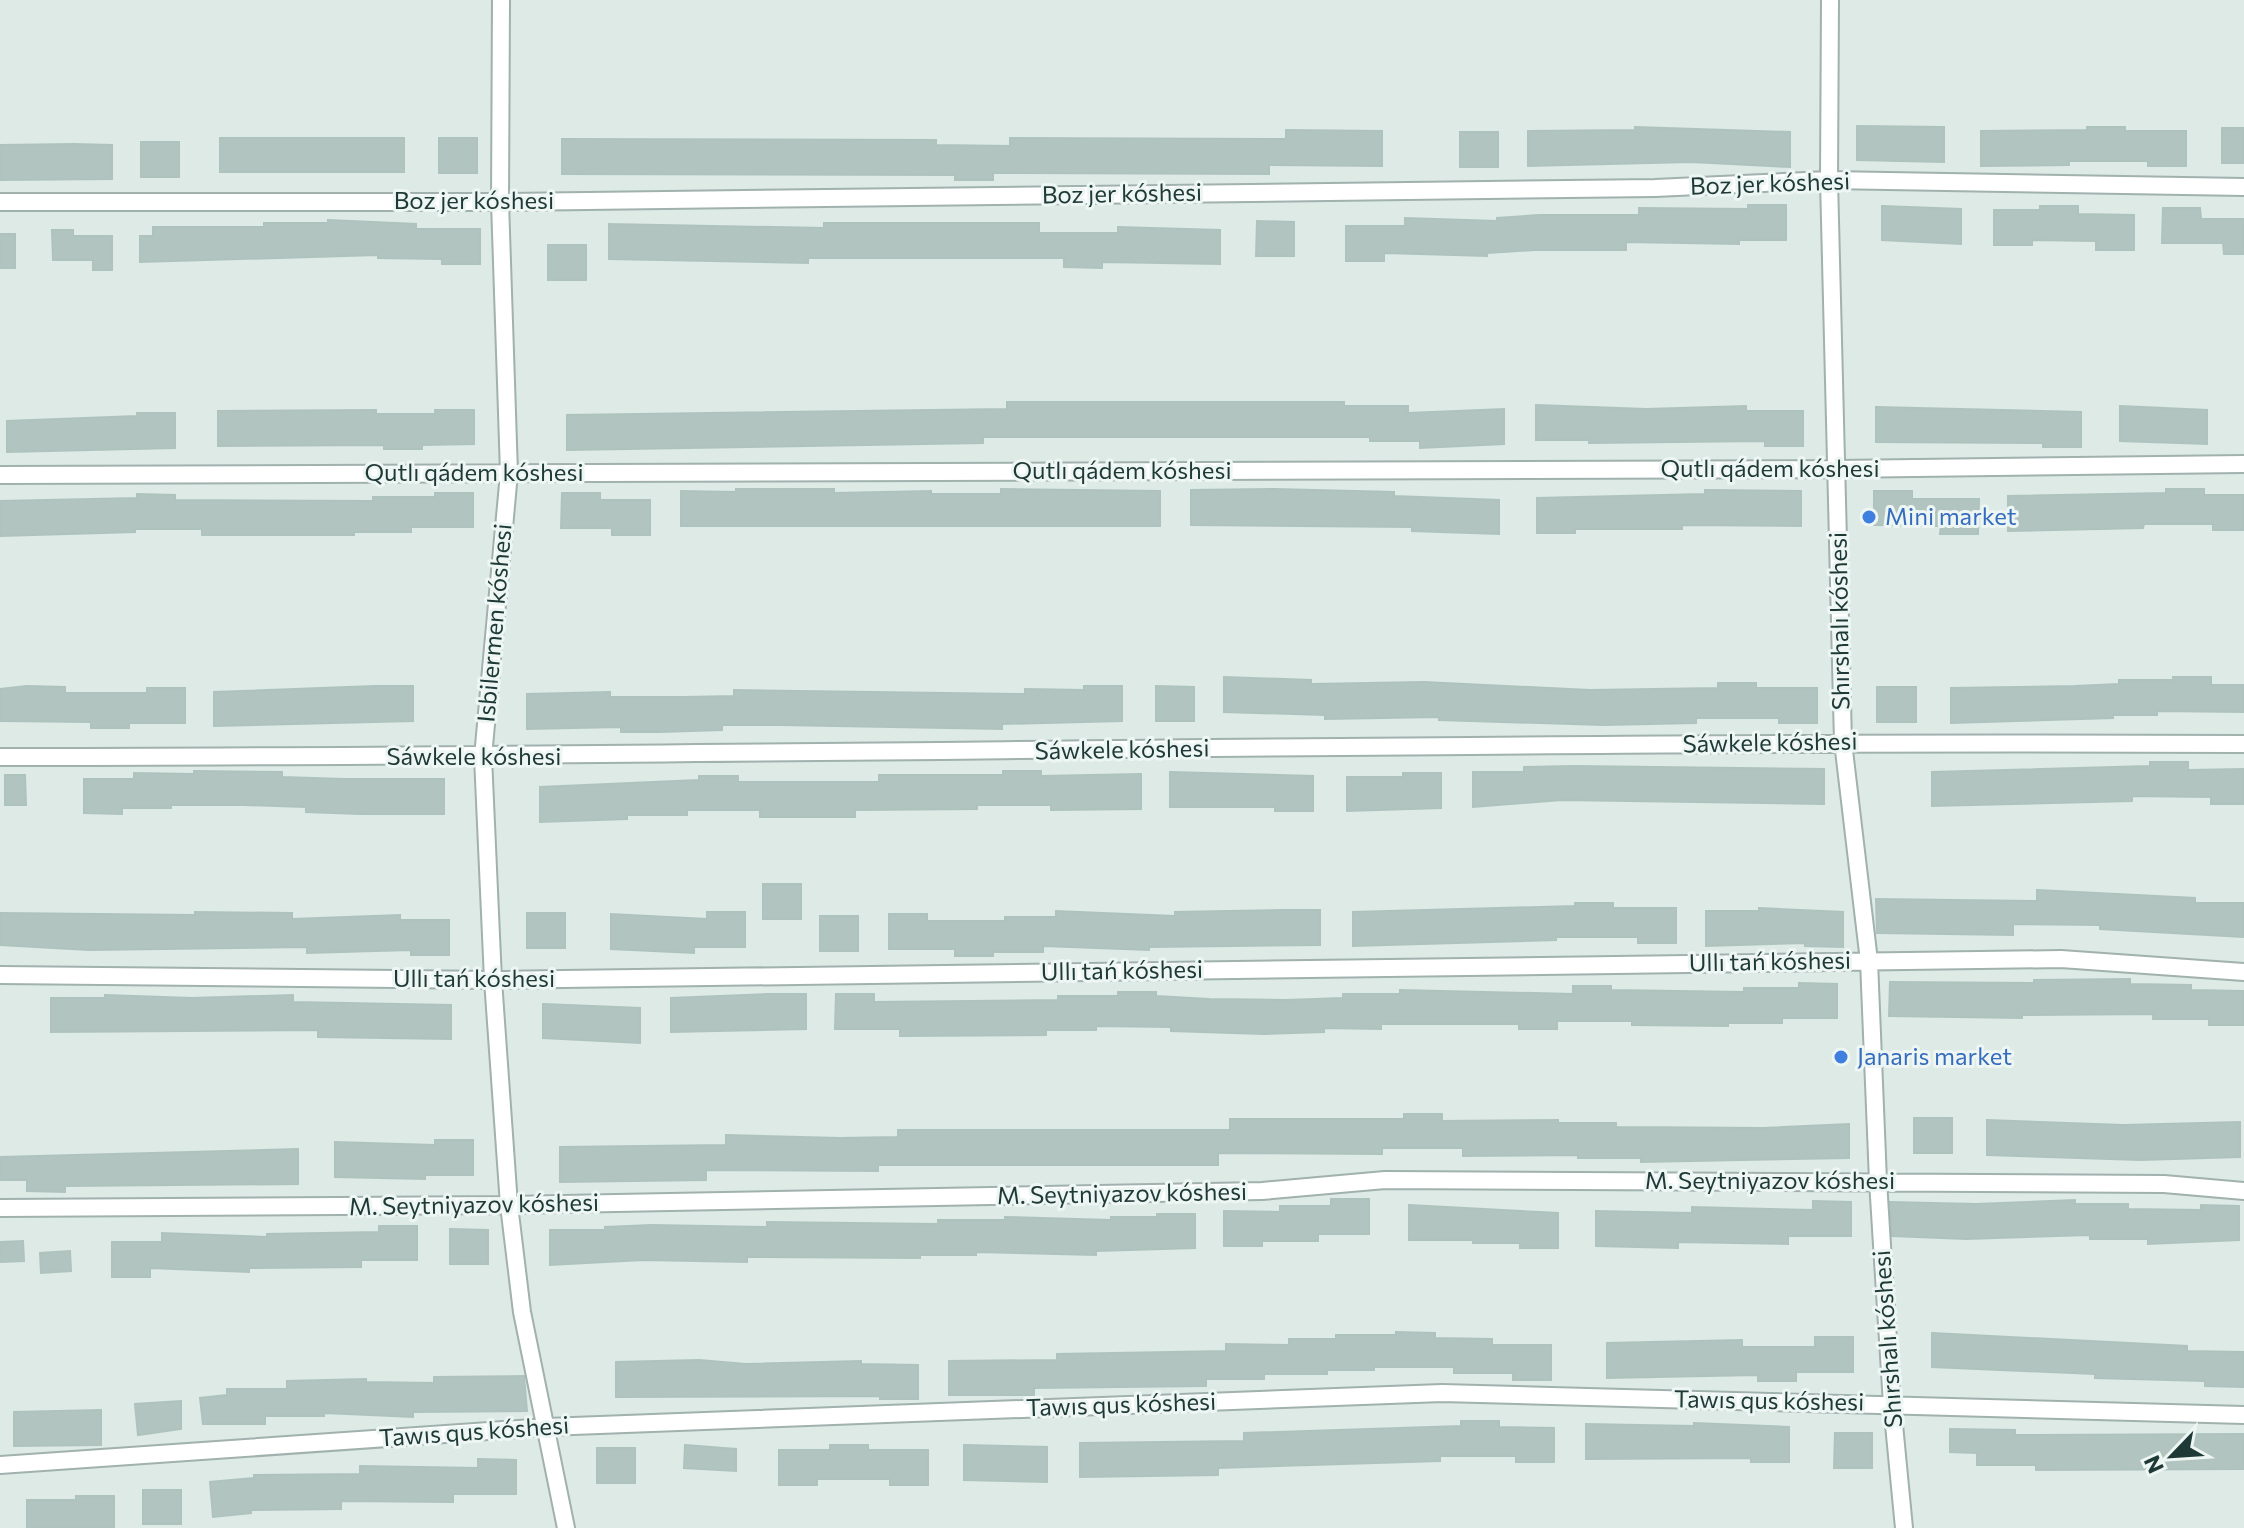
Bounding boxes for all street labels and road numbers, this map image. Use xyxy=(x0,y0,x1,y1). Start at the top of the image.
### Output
street label: Boz jer kóshesi xyxy=(1689,165,1851,200)
street label: Boz jer kóshesi xyxy=(1042,177,1202,208)
street label: Boz jer kóshesi xyxy=(394,185,554,214)
street label: Qutlı qádem kóshesi xyxy=(1660,453,1880,482)
street label: Qutlı qádem kóshesi xyxy=(1012,455,1232,484)
street label: Qutlı qádem kóshesi xyxy=(364,457,584,486)
street label: Isbilermen kóshesi xyxy=(470,522,517,723)
street label: Shırshalı kóshesi xyxy=(1822,532,1855,710)
street label: Sáwkele kóshesi xyxy=(1682,725,1858,758)
street label: Sáwkele kóshesi xyxy=(1034,732,1210,765)
street label: Sáwkele kóshesi xyxy=(387,741,561,770)
street label: Ullı tań kóshesi xyxy=(1689,945,1851,976)
street label: Ullı tań kóshesi xyxy=(1041,954,1203,985)
street label: Ullı tań kóshesi xyxy=(393,963,555,992)
street label: M. Seytniyazov kóshesi xyxy=(1645,1165,1895,1194)
street label: M. Seytniyazov kóshesi xyxy=(997,1176,1247,1209)
street label: M. Seytniyazov kóshesi xyxy=(349,1187,599,1220)
street label: Shırshalı kóshesi xyxy=(1866,1249,1907,1429)
street label: Tawıs qus kóshesi xyxy=(1674,1383,1864,1416)
street label: Tawıs qus kóshesi xyxy=(1025,1386,1217,1421)
street label: Tawıs qus kóshesi xyxy=(378,1409,570,1452)

